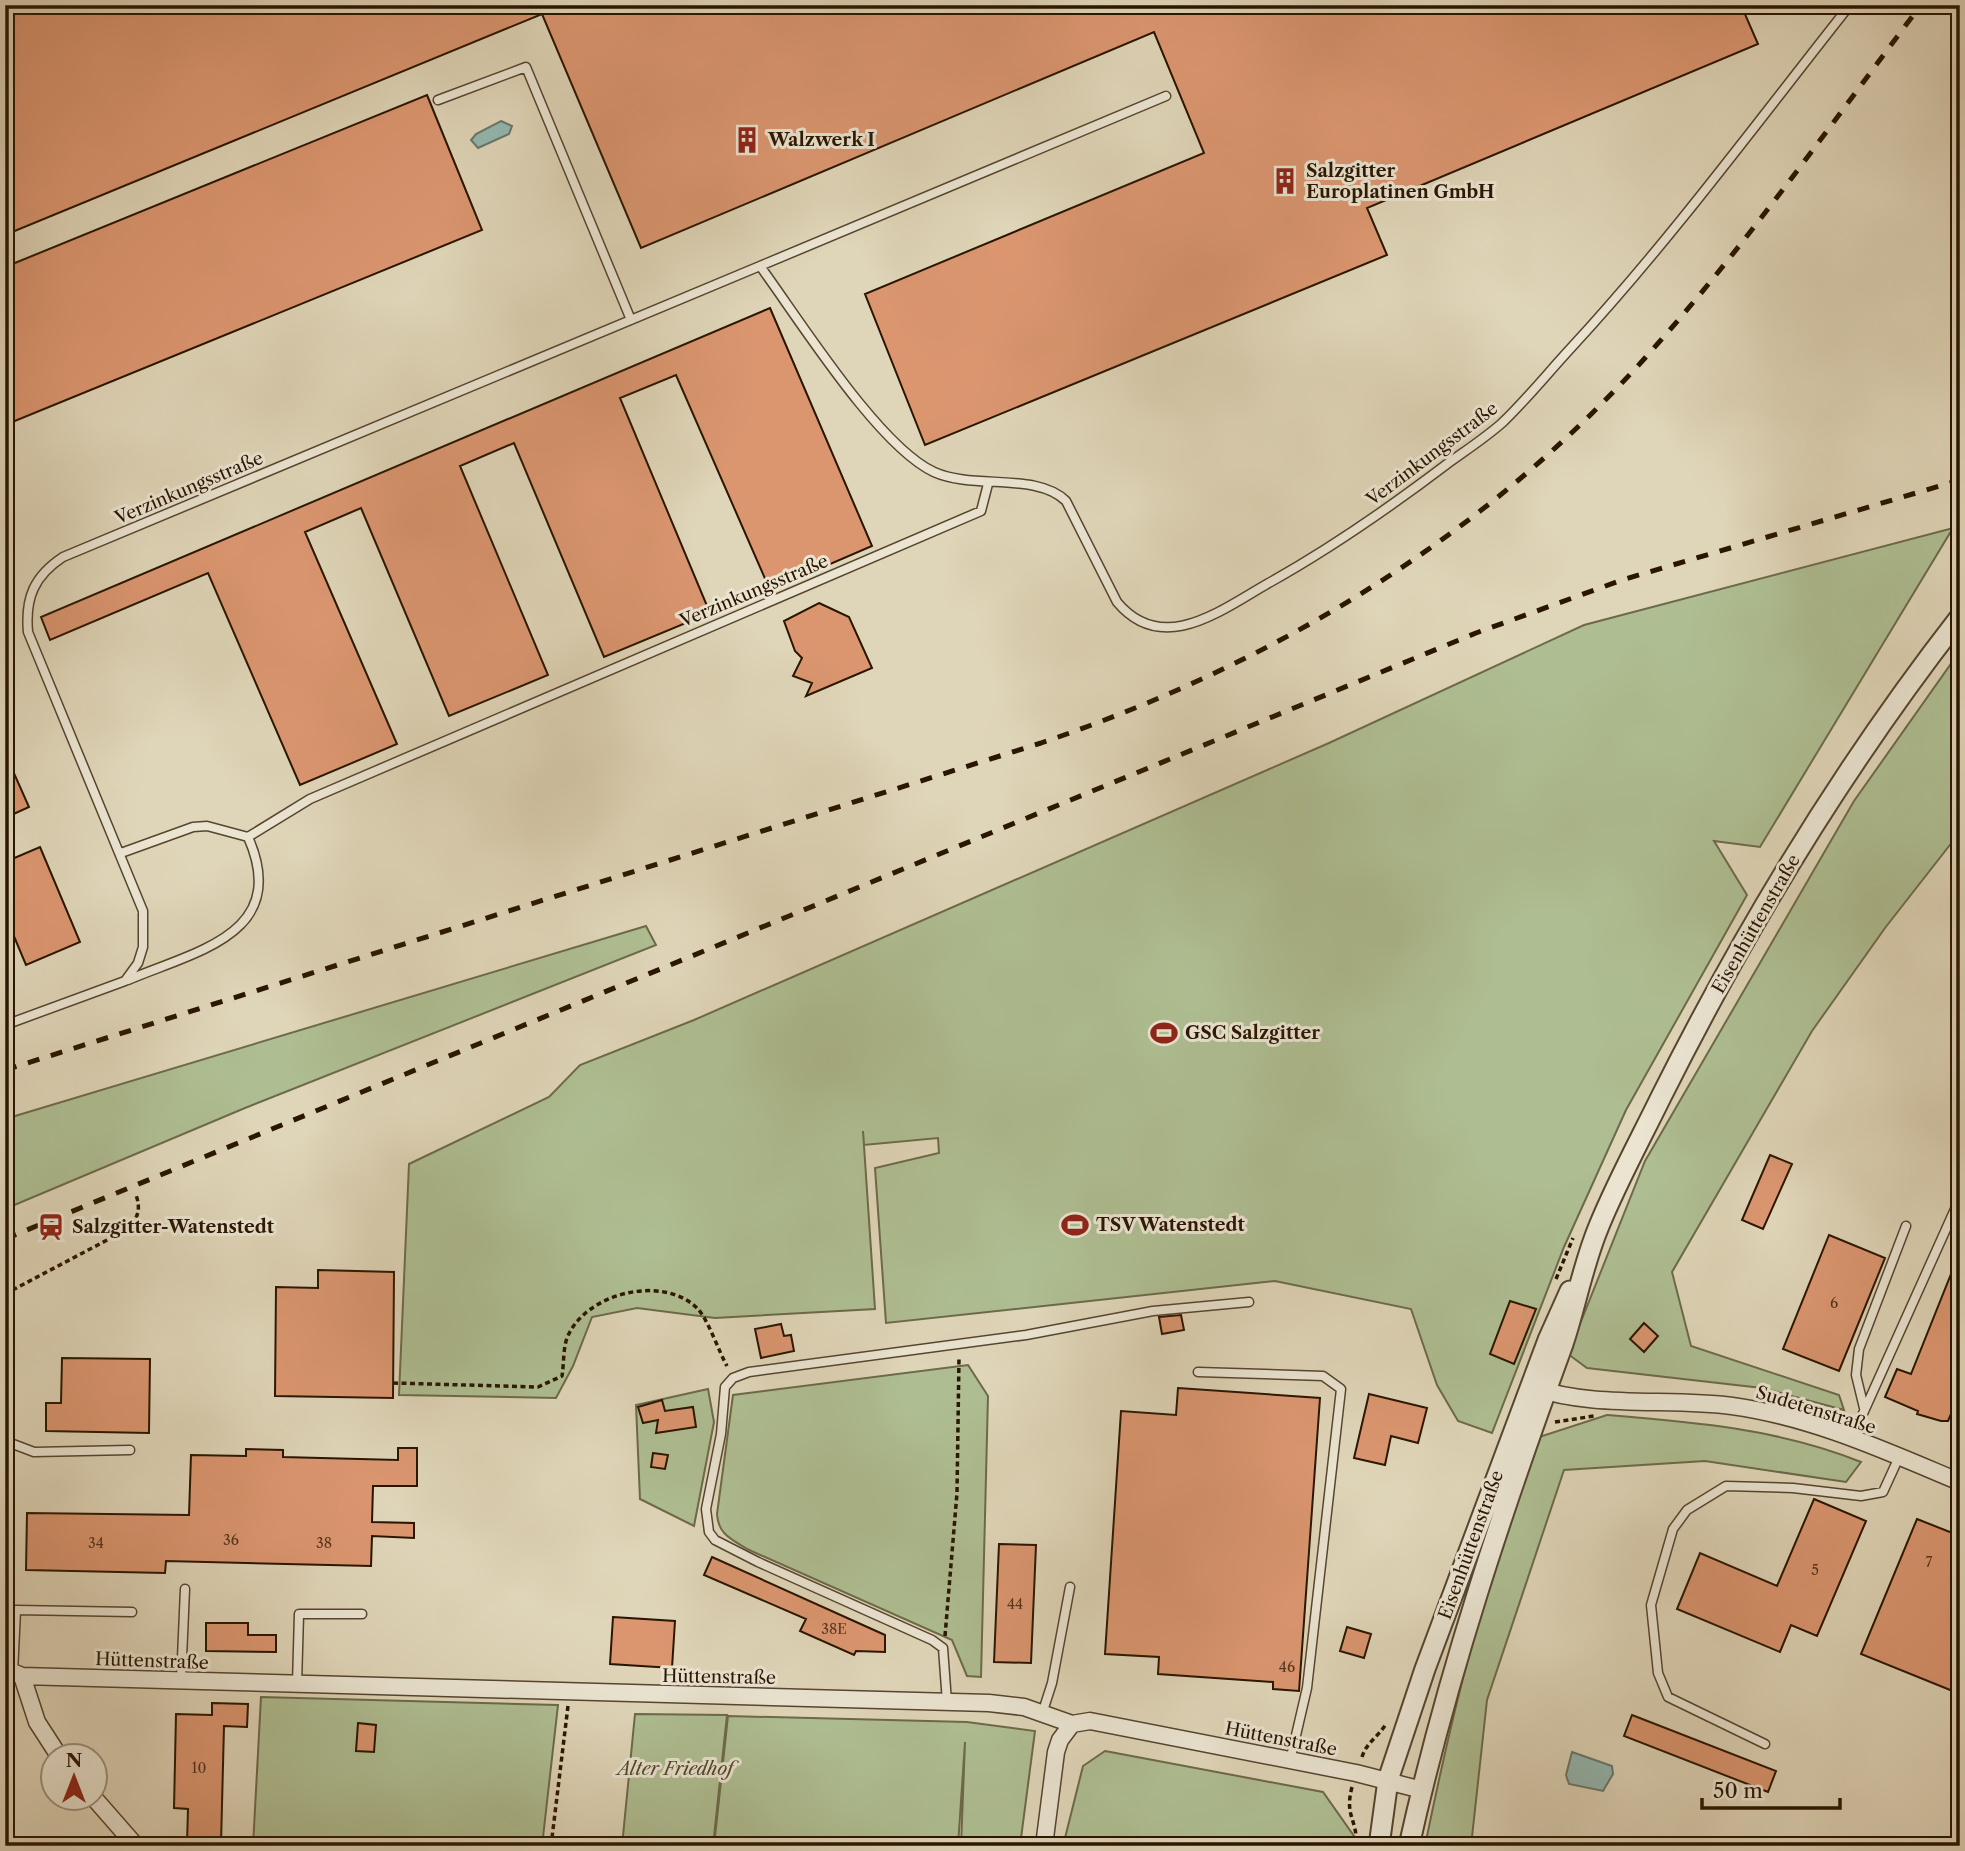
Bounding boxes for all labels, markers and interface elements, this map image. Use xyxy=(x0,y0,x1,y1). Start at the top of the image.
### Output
building icon: Walzwerk I xyxy=(732,125,762,155)
place label: Walzwerk I xyxy=(767,129,875,151)
place label: Salzgitter Europlatinen GmbH xyxy=(1306,160,1494,203)
building icon: Salzgitter Europlatinen GmbH xyxy=(1270,166,1300,196)
street label: Verzinkungsstraße xyxy=(1361,397,1502,511)
street label: Verzinkungsstraße xyxy=(111,447,266,530)
street label: Verzinkungsstraße xyxy=(676,550,831,633)
street label: Eisenhüttenstraße xyxy=(1707,851,1805,997)
sports icon: GSC Salzgitter xyxy=(1149,1018,1179,1048)
place label: GSC Salzgitter xyxy=(1185,1022,1320,1044)
sports icon: TSV Watenstedt xyxy=(1060,1210,1090,1240)
station icon: Salzgitter-Watenstedt xyxy=(36,1212,66,1242)
place label: TSV Watenstedt xyxy=(1096,1214,1245,1236)
place label: Salzgitter-Watenstedt xyxy=(72,1216,275,1238)
house number: 6 xyxy=(1830,1294,1838,1312)
street label: Sudetenstraße xyxy=(1753,1381,1879,1439)
street label: Eisenhüttenstraße xyxy=(1434,1468,1508,1622)
house number: 36 xyxy=(223,1531,239,1549)
house number: 34 xyxy=(88,1534,104,1552)
house number: 38 xyxy=(316,1534,332,1552)
house number: 7 xyxy=(1926,1553,1933,1571)
house number: 5 xyxy=(1811,1561,1819,1579)
house number: 44 xyxy=(1007,1595,1023,1613)
house number: 38E xyxy=(821,1620,847,1638)
street label: Hüttenstraße xyxy=(95,1648,209,1674)
house number: 46 xyxy=(1279,1658,1295,1676)
street label: Hüttenstraße xyxy=(662,1665,776,1689)
street label: Hüttenstraße xyxy=(1223,1717,1339,1761)
north arrow xyxy=(38,1742,108,1812)
text: N xyxy=(66,1749,82,1772)
park label: Alter Friedhof xyxy=(614,1758,739,1780)
house number: 10 xyxy=(192,1759,206,1777)
scale bar xyxy=(1702,1767,1841,1811)
text: 50 m xyxy=(1713,1778,1763,1803)

